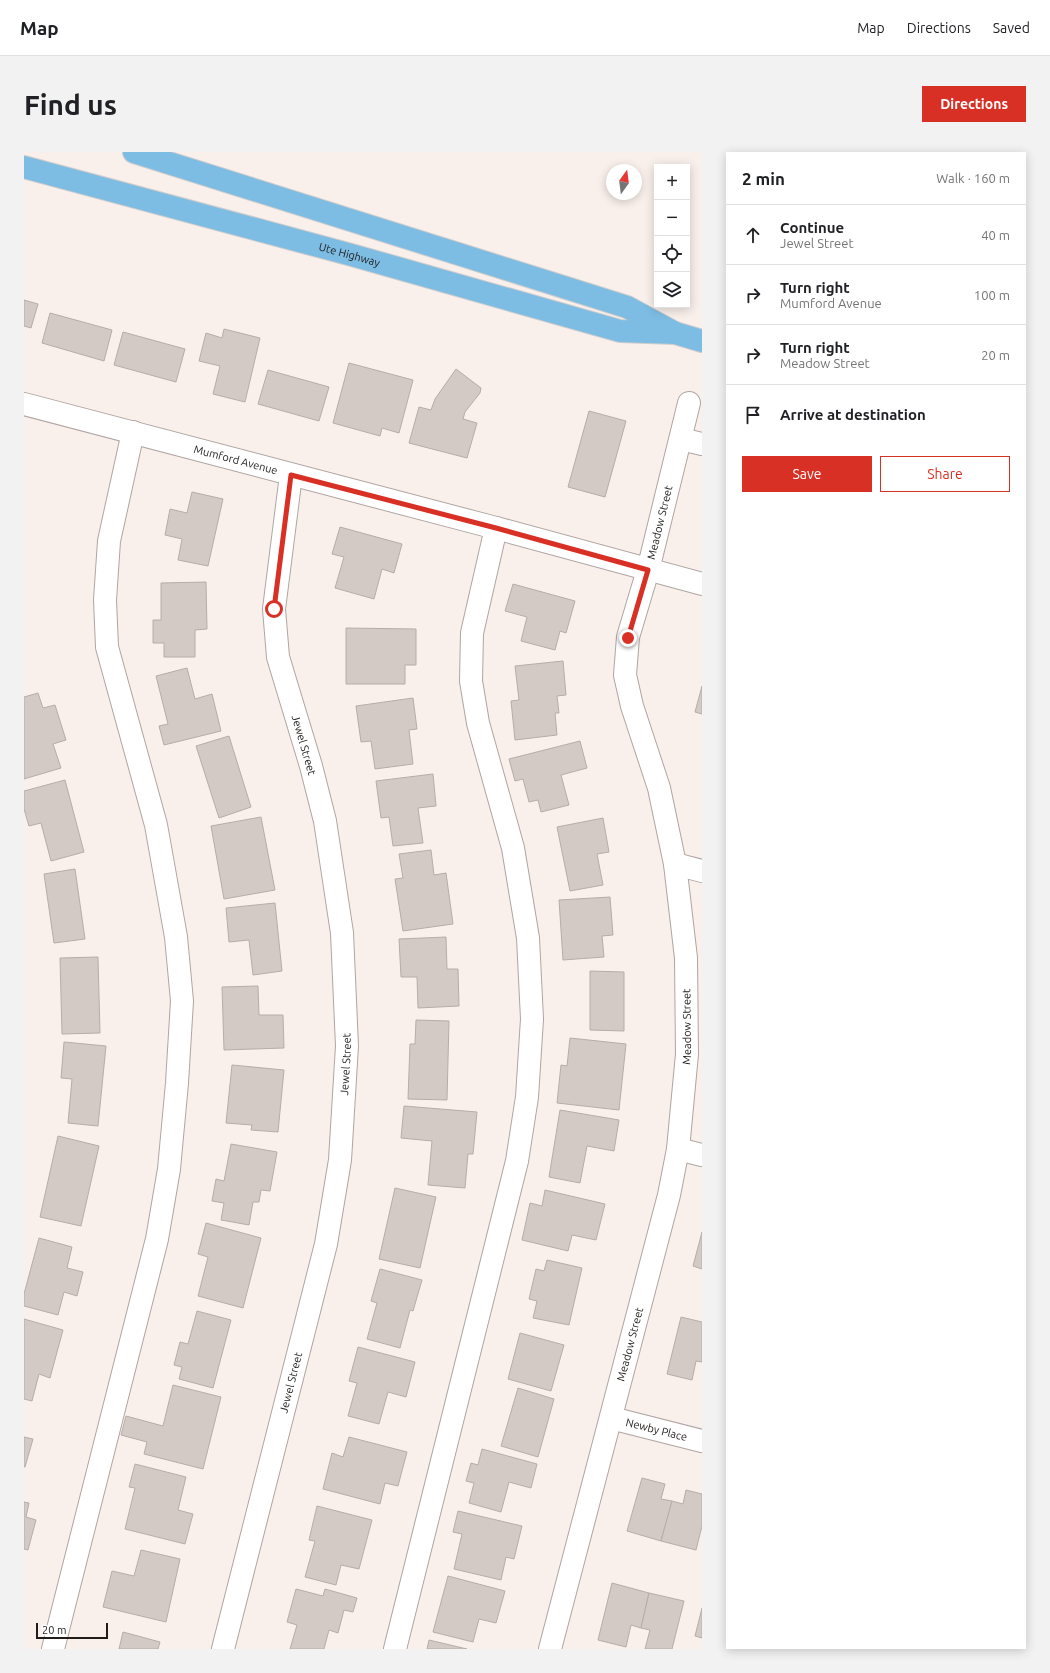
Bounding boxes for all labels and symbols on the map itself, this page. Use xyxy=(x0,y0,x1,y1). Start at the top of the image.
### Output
north arrow xyxy=(606,164,642,200)
street label: Ute Highway xyxy=(318,240,382,269)
street label: Mumford Avenue xyxy=(193,443,279,476)
street label: Meadow Street xyxy=(645,484,675,561)
route start xyxy=(265,600,283,618)
route end xyxy=(619,629,637,647)
street label: Jewel Street xyxy=(290,713,319,777)
street label: Meadow Street xyxy=(680,988,693,1065)
street label: Jewel Street xyxy=(338,1032,353,1096)
street label: Meadow Street xyxy=(614,1305,645,1383)
street label: Jewel Street xyxy=(277,1350,304,1414)
street label: Newby Place xyxy=(625,1416,689,1443)
scale bar xyxy=(36,1621,108,1640)

